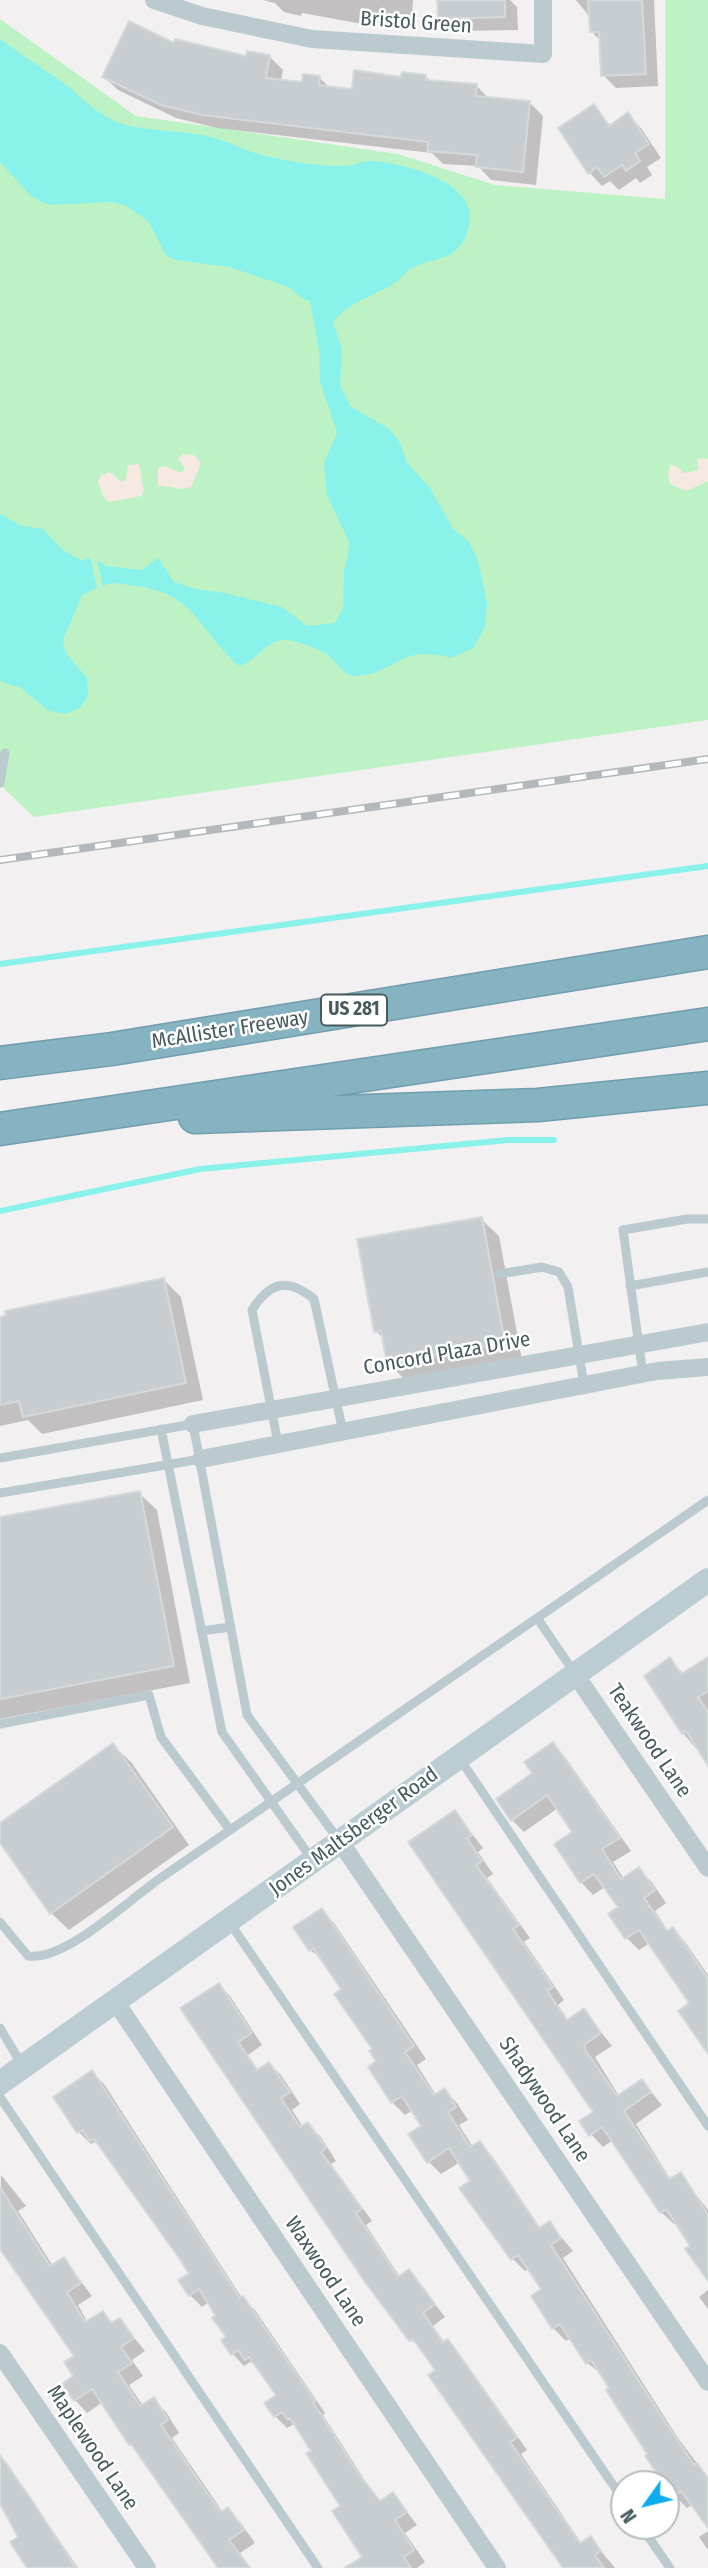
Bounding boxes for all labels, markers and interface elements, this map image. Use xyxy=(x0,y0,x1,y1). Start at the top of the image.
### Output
street label: Bristol Green xyxy=(359,7,473,39)
road number: US 281 xyxy=(321,994,387,1026)
street label: McAllister Freeway xyxy=(150,1005,310,1055)
street label: Concord Plaza Drive xyxy=(362,1327,532,1381)
street label: Teakwood Lane xyxy=(602,1679,696,1803)
street label: Jones Maltsberger Road xyxy=(265,1762,443,1902)
street label: Shadywood Lane xyxy=(493,2033,595,2167)
street label: Waxwood Lane xyxy=(279,2212,371,2332)
street label: Maplewood Lane xyxy=(41,2381,143,2515)
north arrow xyxy=(610,2470,680,2540)
text: N xyxy=(616,2505,642,2527)

